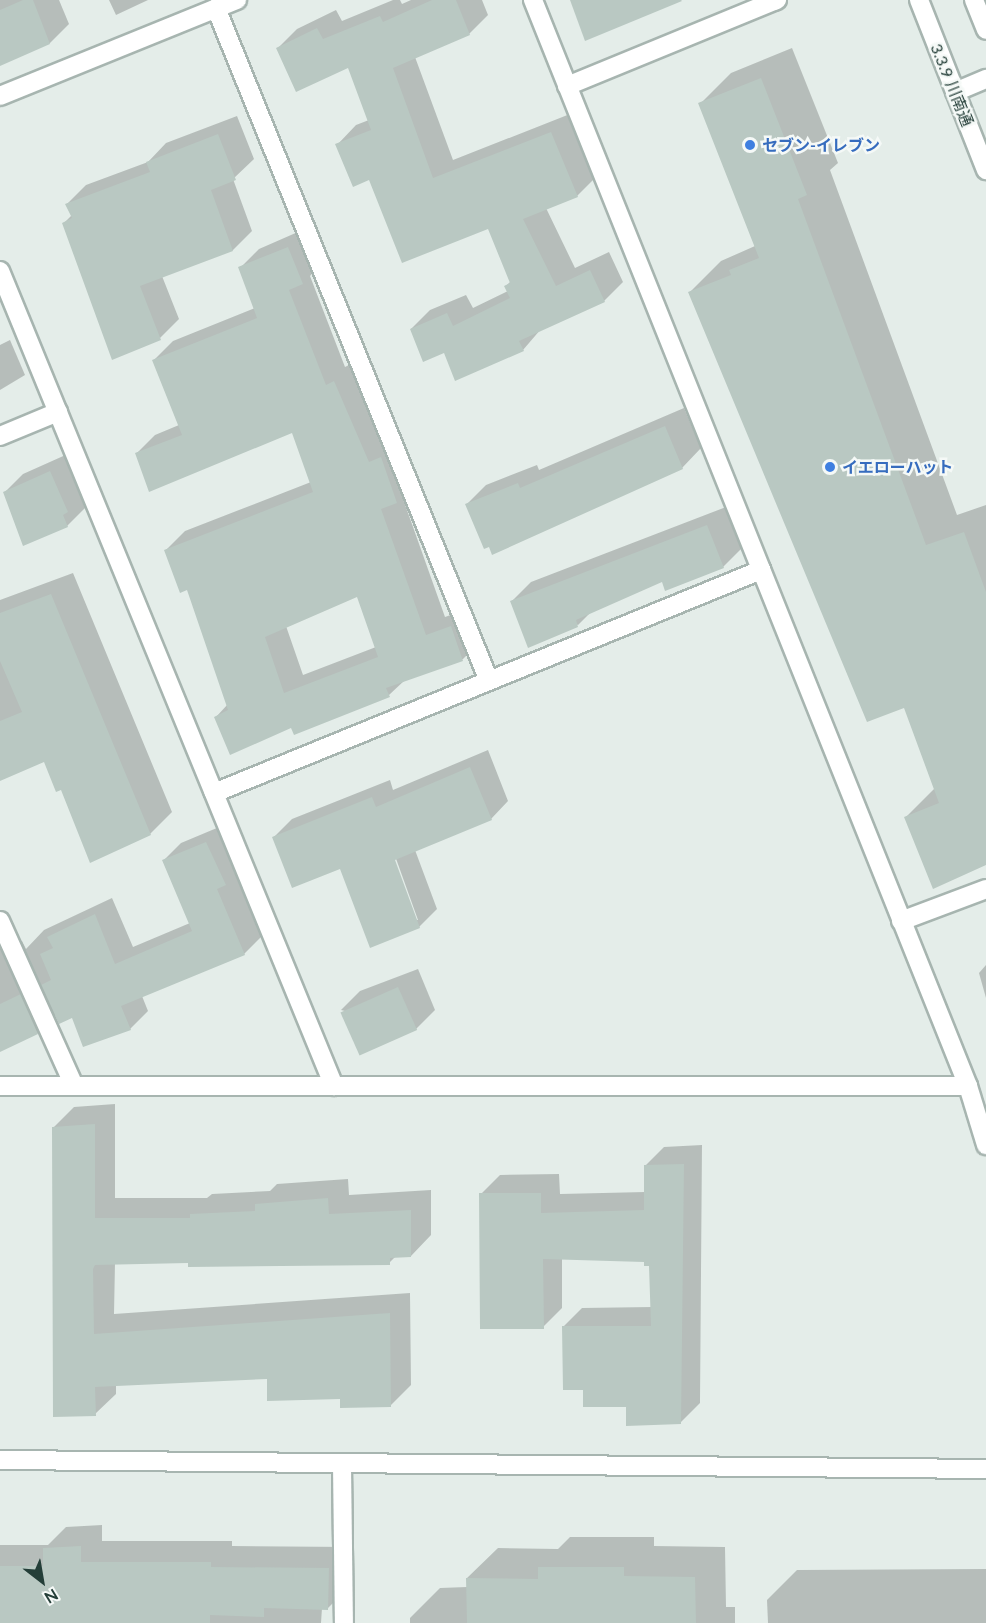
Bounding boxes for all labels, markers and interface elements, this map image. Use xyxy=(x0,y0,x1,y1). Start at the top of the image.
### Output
street label: 3.3.9 川南通 xyxy=(927,41,977,129)
place label: セブン-イレブン xyxy=(762,135,880,155)
marker: セブン-イレブン xyxy=(743,138,757,152)
place label: イエローハット xyxy=(842,457,954,477)
marker: イエローハット xyxy=(823,460,837,474)
north arrow xyxy=(12,1551,72,1611)
text: N xyxy=(41,1586,62,1608)

